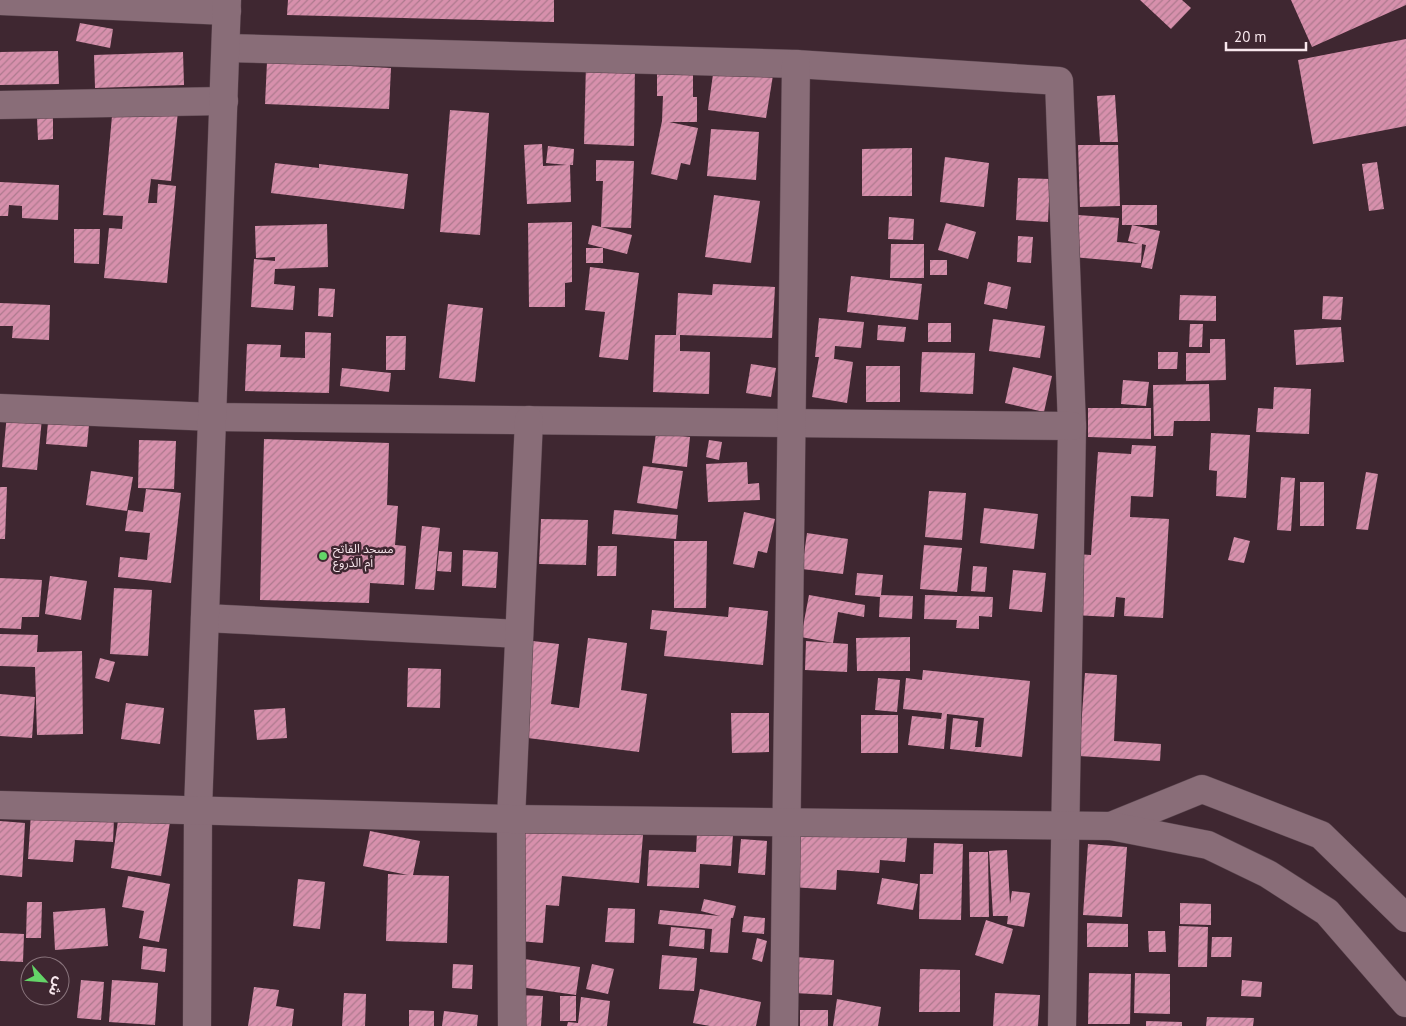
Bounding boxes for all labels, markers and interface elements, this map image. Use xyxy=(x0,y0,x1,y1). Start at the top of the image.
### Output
scale bar xyxy=(1226,20,1306,52)
text: 20 m xyxy=(1234,27,1267,46)
place label: مسجد الفاتح أم الذروع xyxy=(333,541,394,572)
marker: مسجد الفاتح أم الذروع xyxy=(317,550,329,562)
north arrow xyxy=(20,956,70,1006)
text: ش xyxy=(44,974,69,999)

